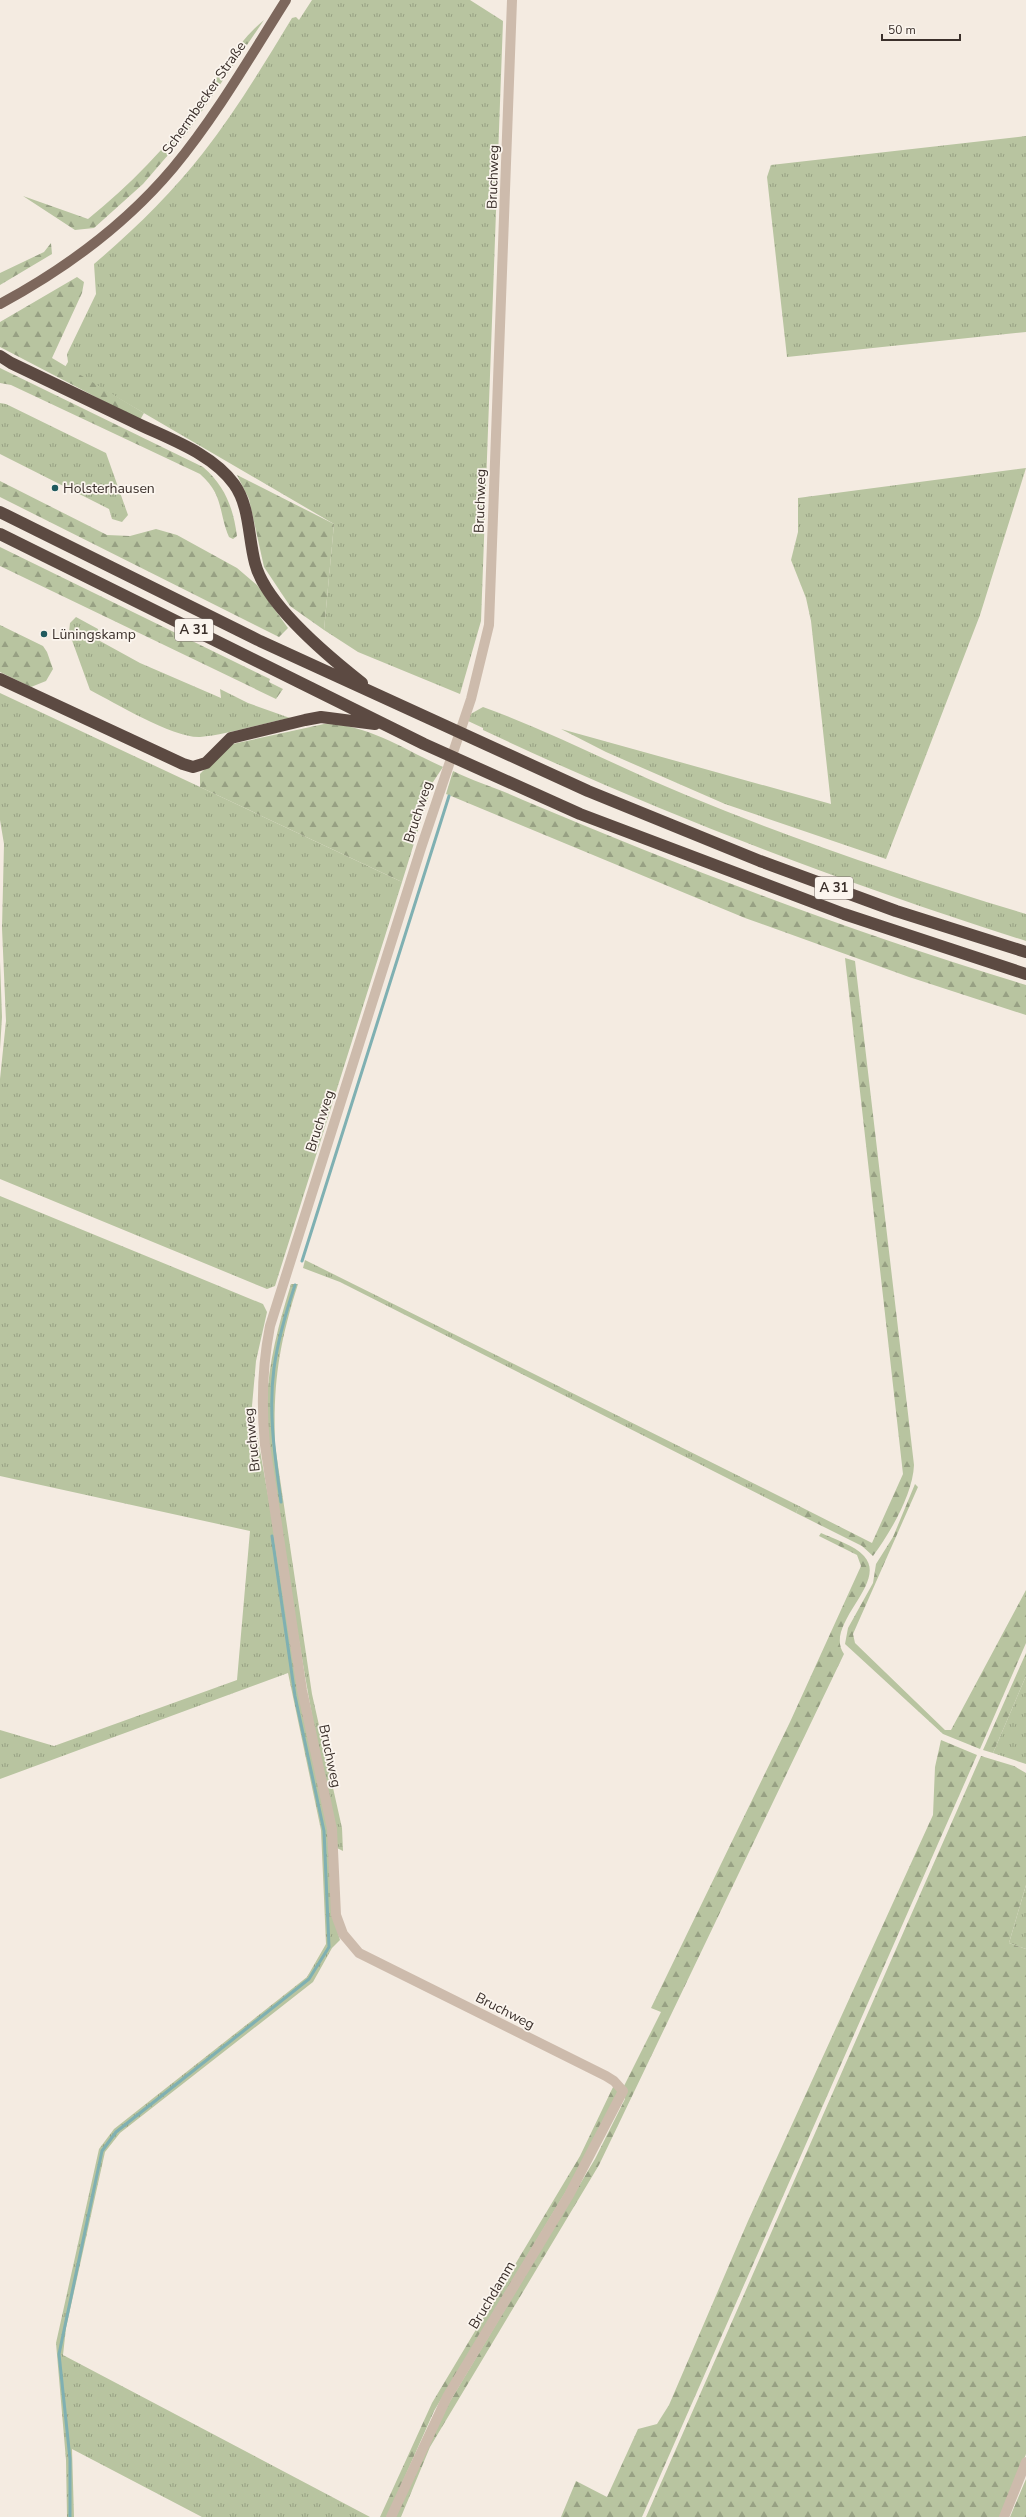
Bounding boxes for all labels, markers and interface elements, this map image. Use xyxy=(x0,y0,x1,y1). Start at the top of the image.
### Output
scale bar xyxy=(882,16,960,42)
text: 50 m xyxy=(888,22,916,38)
street label: Schermbecker Straße xyxy=(158,38,250,158)
street label: Bruchweg xyxy=(482,145,504,209)
street label: Bruchweg xyxy=(469,469,491,533)
place label: Holsterhausen xyxy=(63,479,155,498)
marker: Holsterhausen xyxy=(50,483,60,493)
road number: A 31 xyxy=(175,619,213,641)
place label: Lüningskamp xyxy=(52,625,136,644)
marker: Lüningskamp xyxy=(39,629,49,639)
street label: Bruchweg xyxy=(399,779,437,845)
road number: A 31 xyxy=(815,877,853,899)
street label: Bruchweg xyxy=(301,1088,339,1154)
street label: Bruchweg xyxy=(239,1407,265,1473)
street label: Bruchweg xyxy=(314,1723,346,1789)
street label: Bruchweg xyxy=(472,1988,538,2034)
street label: Bruchdamm xyxy=(464,2257,520,2333)

